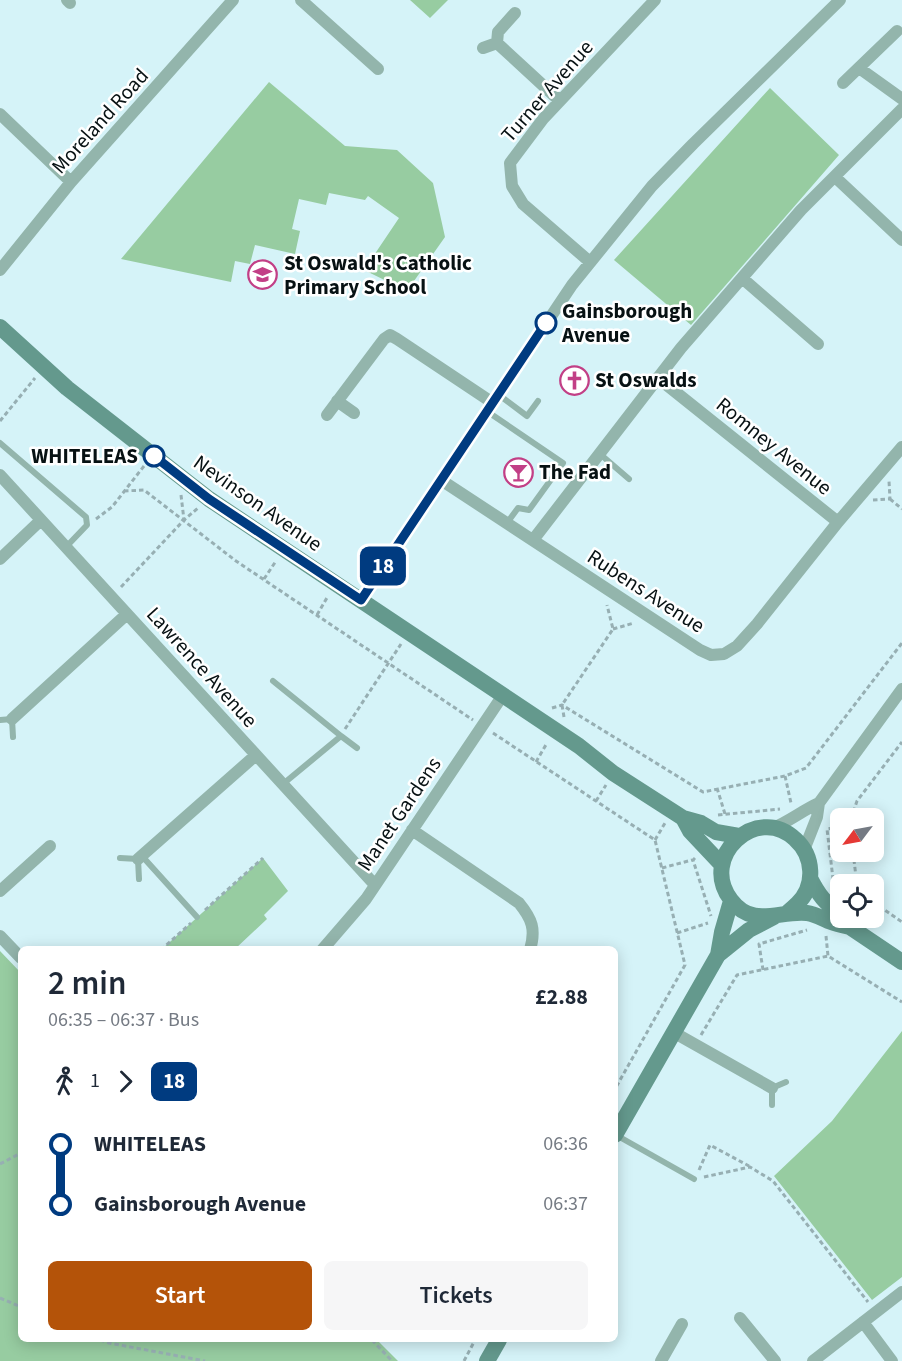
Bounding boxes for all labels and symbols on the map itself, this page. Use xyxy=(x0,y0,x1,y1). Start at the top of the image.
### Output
street label: Turner Avenue xyxy=(494,33,600,149)
street label: Moreland Road xyxy=(45,62,155,180)
place label: St Oswald's Catholic Primary School xyxy=(284,248,472,302)
school or university icon: St Oswald's Catholic Primary School xyxy=(247,259,279,291)
place label: Gainsborough Avenue xyxy=(561,296,692,350)
marker: Gainsborough Avenue xyxy=(535,312,557,334)
church icon: St Oswalds xyxy=(558,364,590,396)
place label: St Oswalds xyxy=(595,365,697,395)
street label: Romney Avenue xyxy=(710,390,838,502)
place label: WHITELEAS xyxy=(31,441,138,471)
marker: WHITELEAS xyxy=(143,445,165,467)
street label: Nevinson Avenue xyxy=(187,447,329,559)
bar icon: The Fad xyxy=(502,456,534,488)
place label: The Fad xyxy=(539,457,611,487)
street label: Rubens Avenue xyxy=(581,542,711,640)
line badge: 18 xyxy=(356,546,410,586)
street label: Lawrence Avenue xyxy=(140,600,264,734)
street label: Manet Gardens xyxy=(350,751,448,877)
north arrow xyxy=(830,808,884,862)

